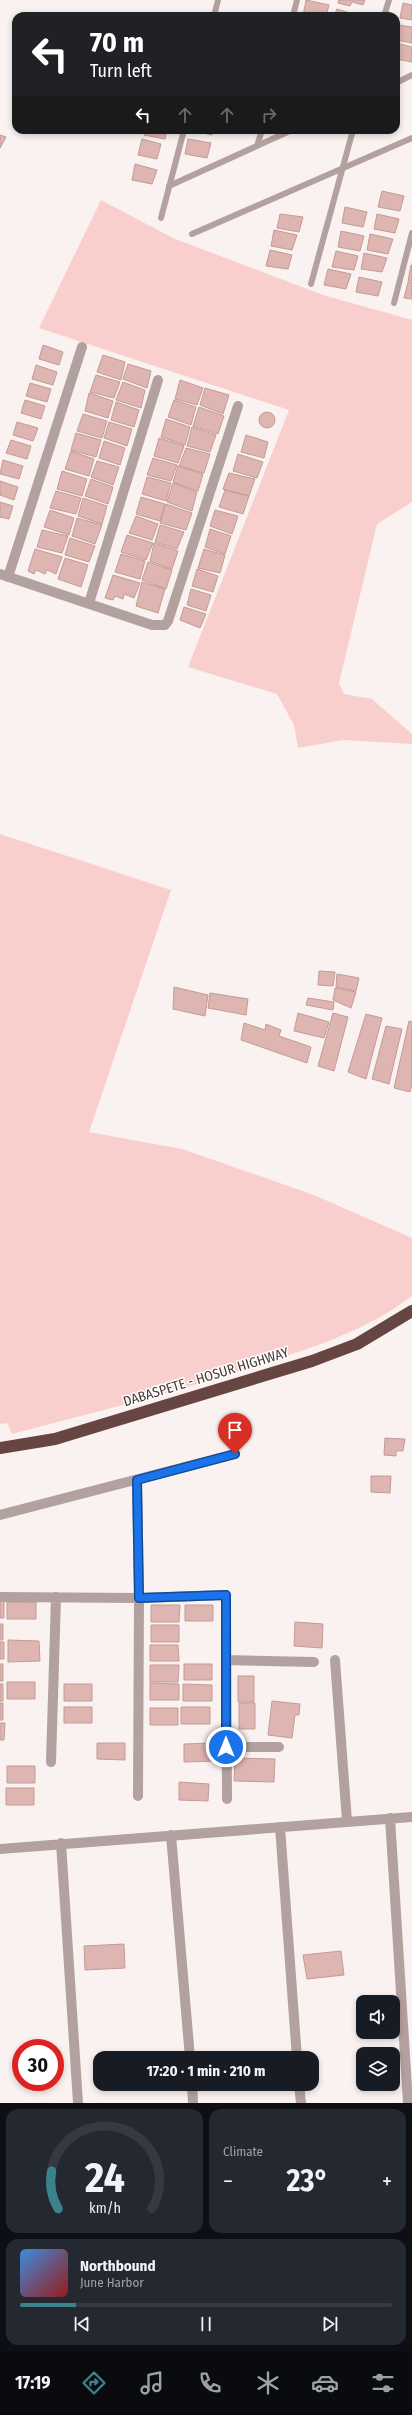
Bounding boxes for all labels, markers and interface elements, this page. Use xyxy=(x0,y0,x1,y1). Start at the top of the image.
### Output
text: 70 m xyxy=(90,26,144,59)
icon: left xyxy=(24,28,76,80)
text: Turn left xyxy=(90,60,152,82)
icon: left xyxy=(132,104,154,126)
icon: ahead xyxy=(174,104,196,126)
icon: ahead xyxy=(216,104,238,126)
icon: right xyxy=(258,104,280,126)
street label: DABASPETE - HOSUR HIGHWAY xyxy=(121,1344,291,1410)
pin xyxy=(218,1413,252,1454)
icon: arrive xyxy=(224,1419,246,1441)
position arrow xyxy=(205,1726,247,1768)
map controls xyxy=(356,1995,400,2091)
button: sound xyxy=(356,1995,400,2039)
speed limit sign: 30 xyxy=(12,2039,64,2091)
button: layers xyxy=(356,2047,400,2091)
text: 17:20 · 1 min · 210 m xyxy=(146,2062,266,2080)
text: Climate xyxy=(223,2144,263,2159)
text: 24 xyxy=(84,2153,124,2203)
text: 23° xyxy=(286,2163,329,2199)
text: − xyxy=(223,2168,233,2195)
text: + xyxy=(382,2168,392,2195)
text: km/h xyxy=(89,2200,120,2217)
text: Northbound xyxy=(80,2257,156,2275)
text: June Harbor xyxy=(80,2275,144,2290)
icon: previous xyxy=(71,2313,93,2335)
icon: pause xyxy=(195,2313,217,2335)
icon: next xyxy=(319,2313,341,2335)
icon: directions xyxy=(80,2369,108,2397)
icon: music xyxy=(138,2369,166,2397)
icon: phone xyxy=(196,2369,224,2397)
icon: climate xyxy=(254,2369,282,2397)
icon: car xyxy=(311,2369,339,2397)
icon: filters xyxy=(369,2369,397,2397)
text: 17:19 xyxy=(15,2372,51,2394)

